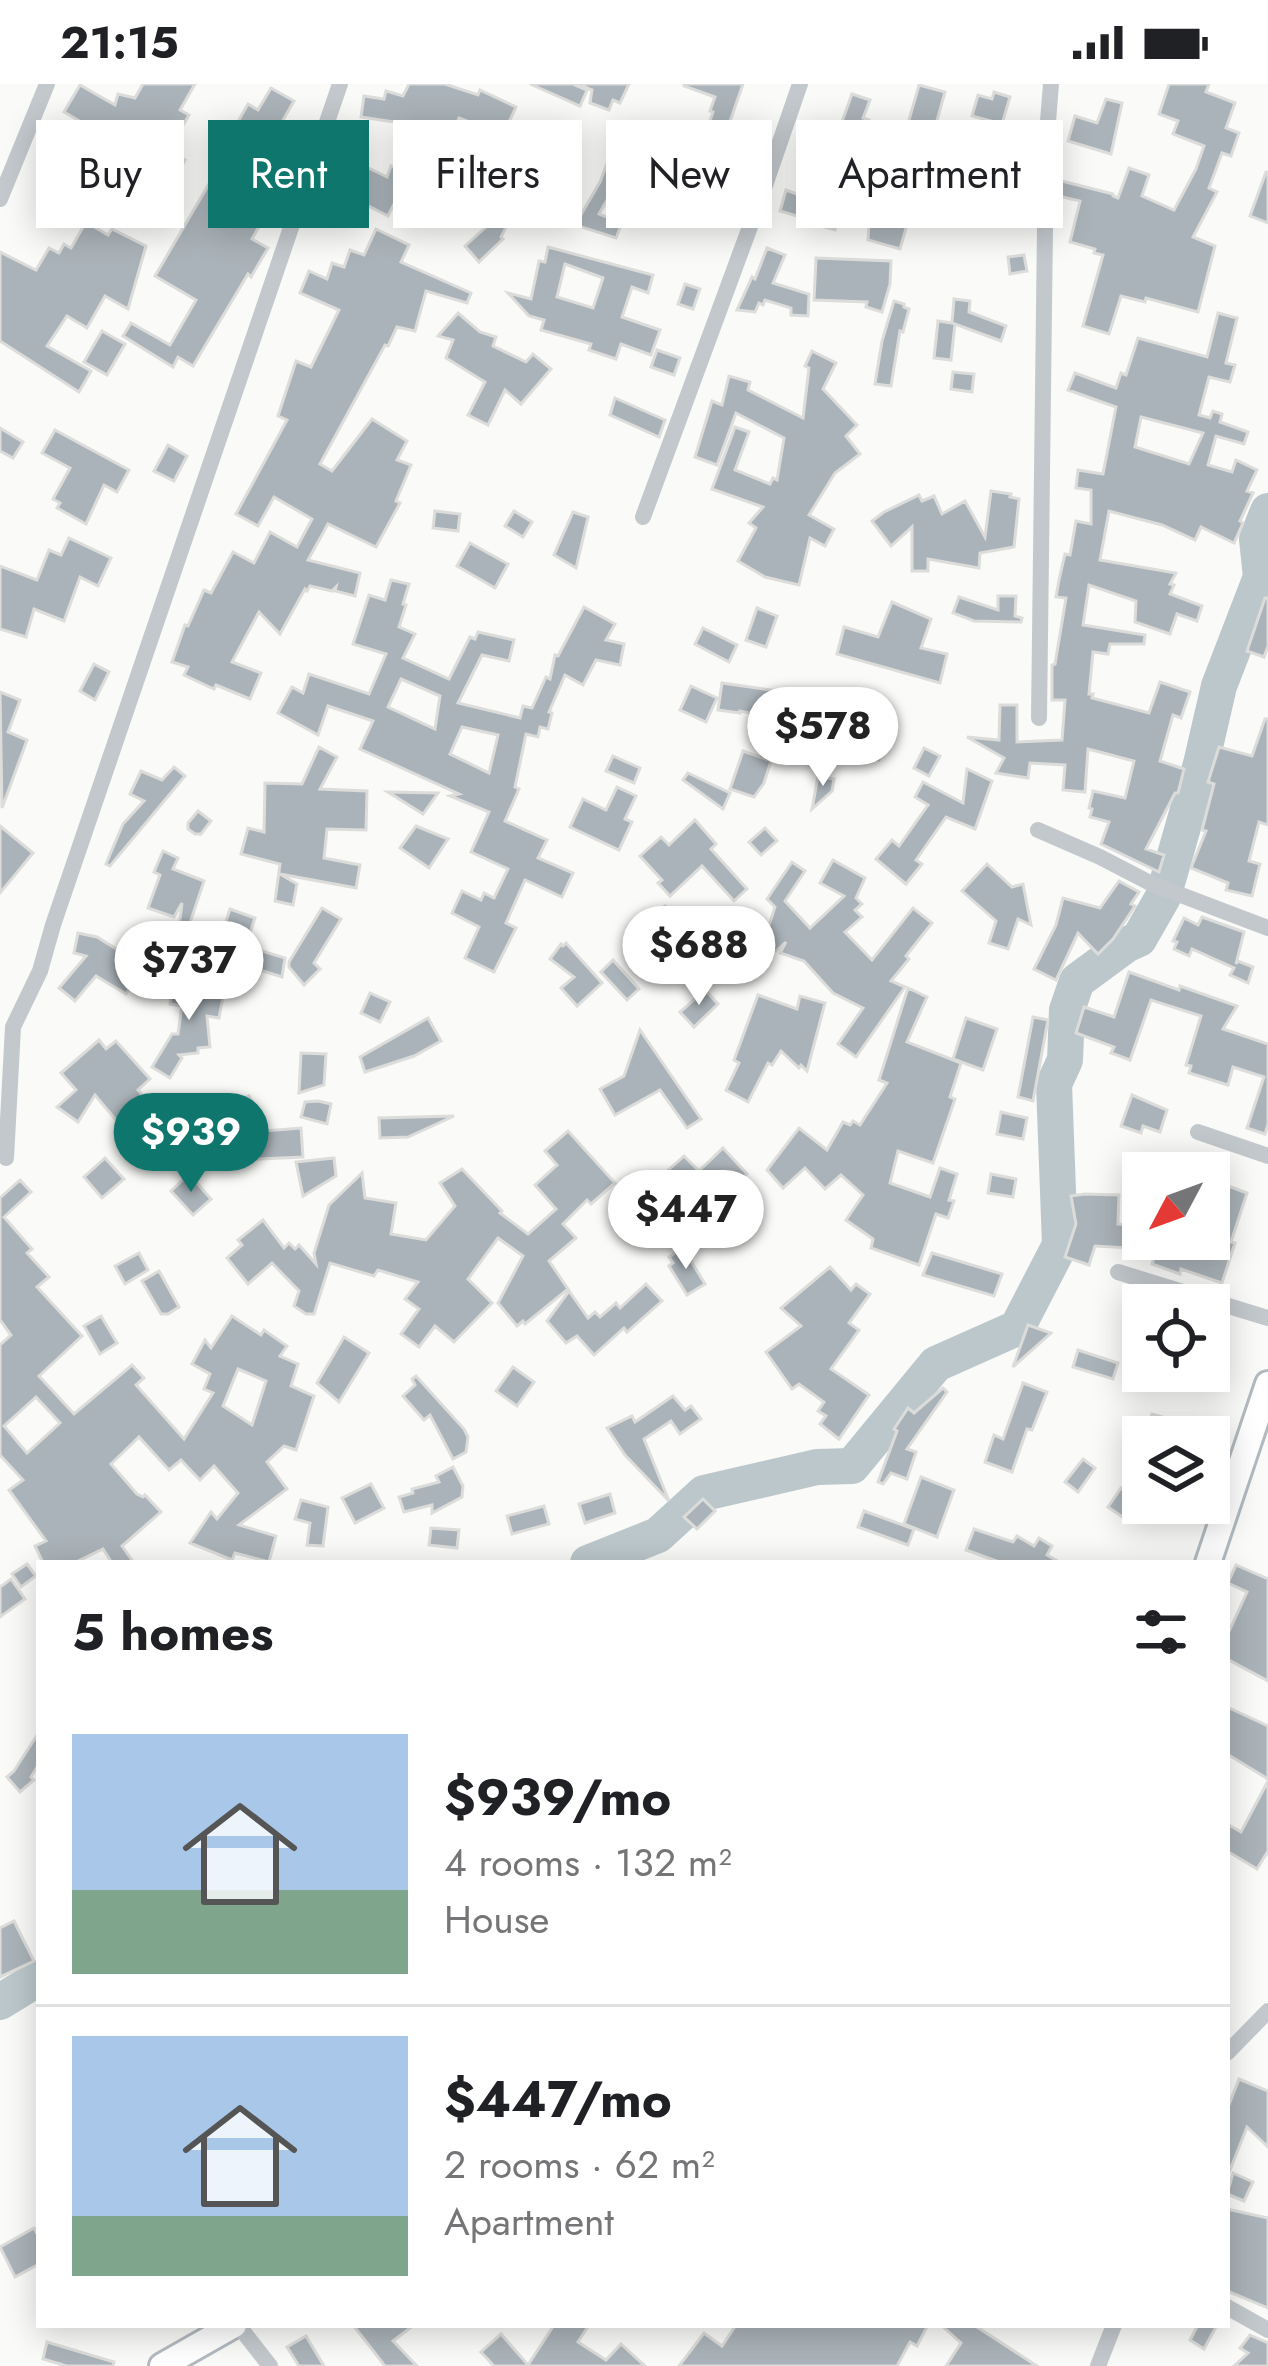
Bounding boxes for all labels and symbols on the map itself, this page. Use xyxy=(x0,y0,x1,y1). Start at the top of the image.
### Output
pin: $578 xyxy=(752,687,894,789)
pin: $688 xyxy=(628,906,770,1008)
pin: $737 xyxy=(118,921,260,1023)
pin: $939 xyxy=(120,1093,262,1195)
north arrow xyxy=(1122,1152,1230,1260)
pin: $447 xyxy=(615,1170,757,1272)

